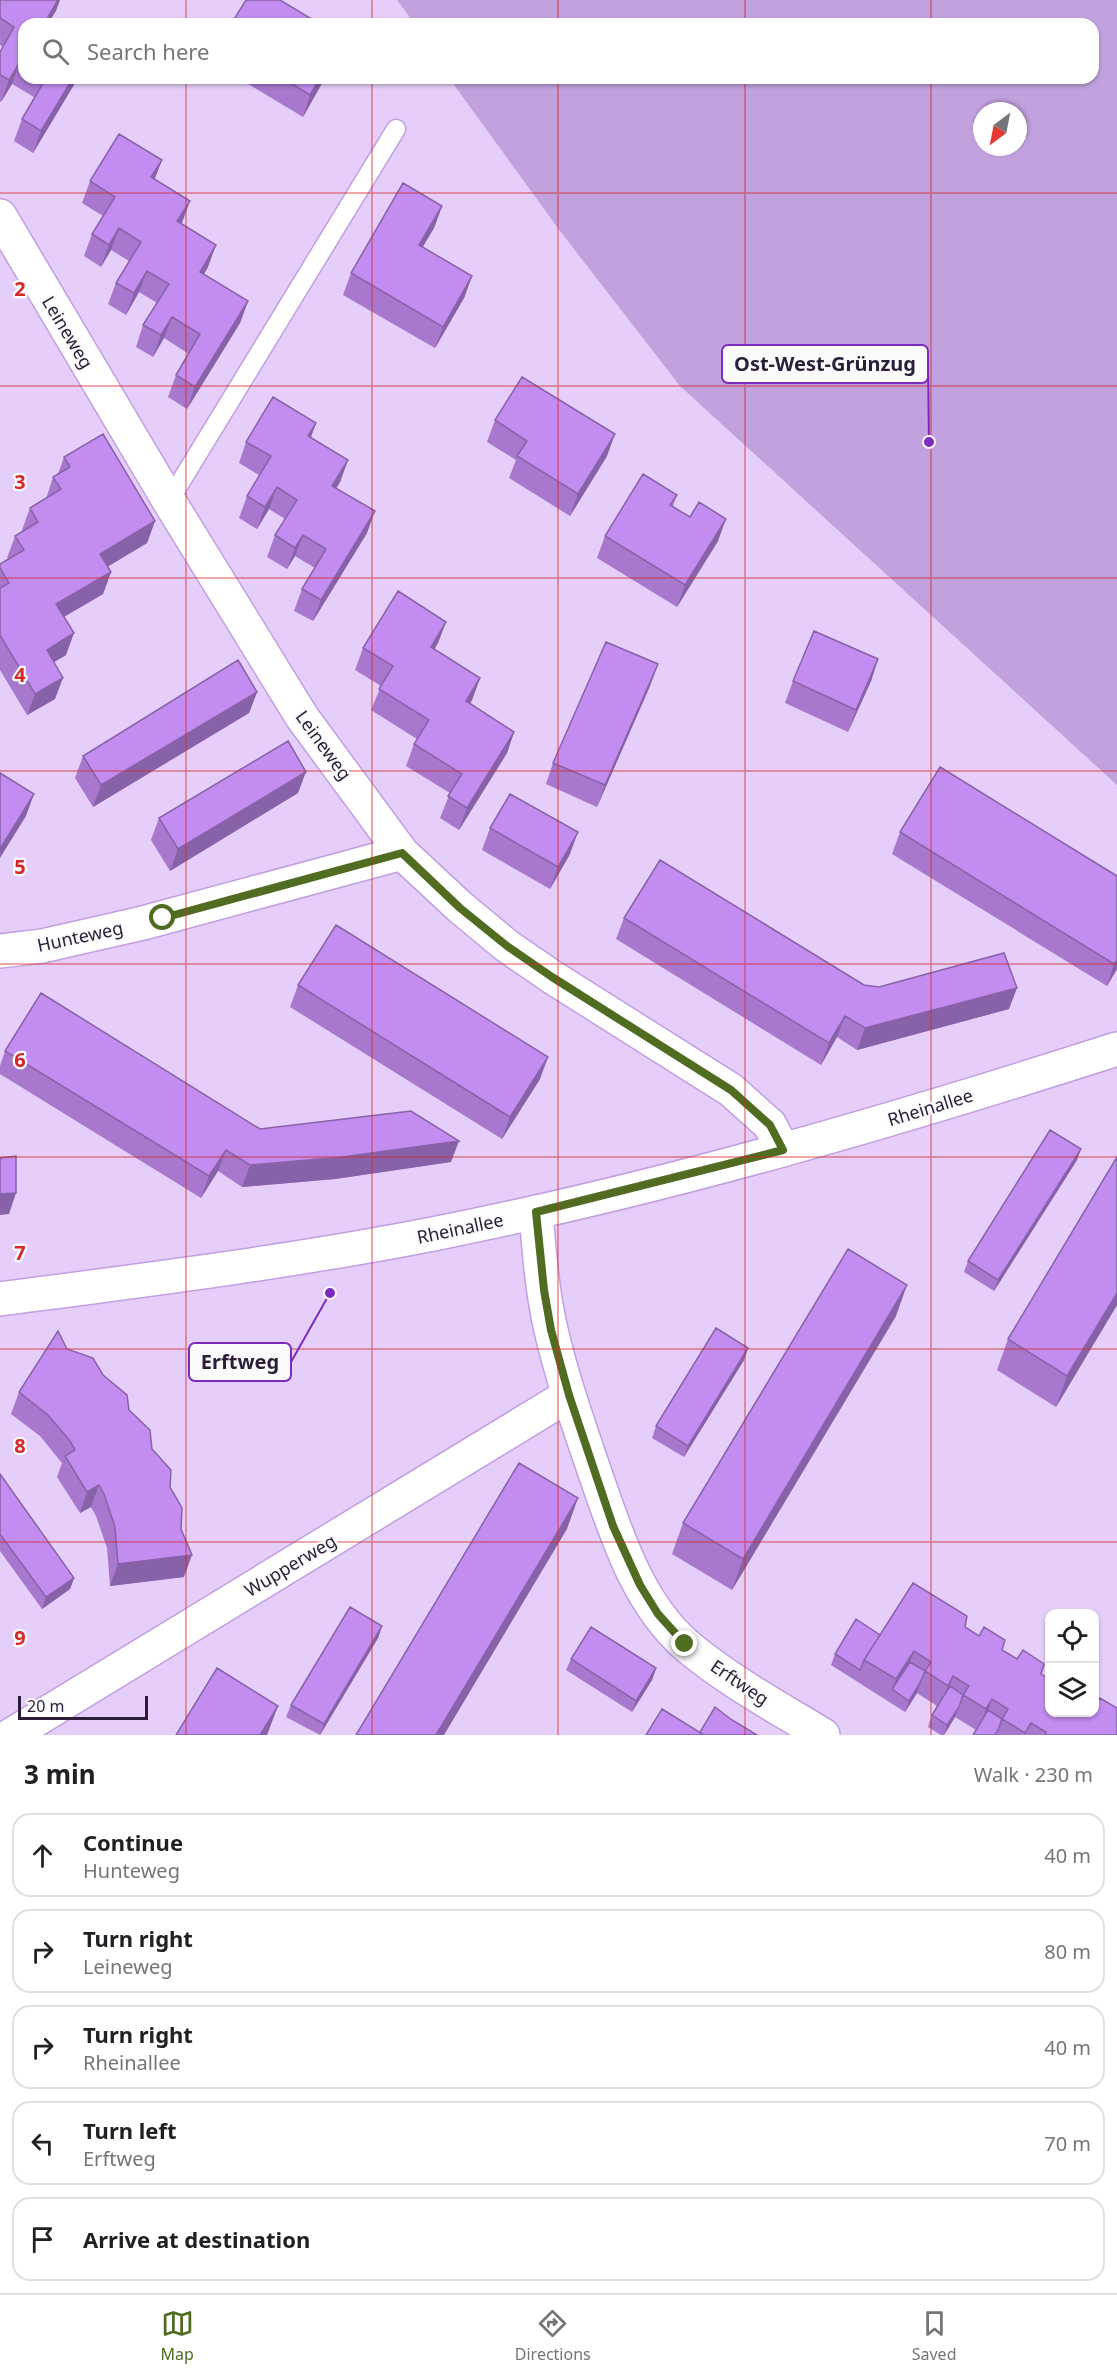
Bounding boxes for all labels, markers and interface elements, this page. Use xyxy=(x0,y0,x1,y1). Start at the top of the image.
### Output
search box xyxy=(18,18,1099,84)
icon: search xyxy=(39,35,72,68)
text: Search here xyxy=(87,36,209,66)
north arrow xyxy=(973,102,1027,156)
text: 2 xyxy=(14,275,26,302)
street label: Leineweg xyxy=(37,291,99,373)
callout: Ost-West-Grünzug xyxy=(722,345,928,383)
text: Ost-West-Grünzug xyxy=(734,350,916,377)
text: 3 xyxy=(14,468,26,495)
text: 4 xyxy=(14,661,26,688)
street label: Leineweg xyxy=(291,705,357,785)
text: 5 xyxy=(14,853,26,880)
route start xyxy=(149,904,175,930)
street label: Hunteweg xyxy=(35,915,125,957)
text: 6 xyxy=(14,1046,26,1073)
street label: Rheinallee xyxy=(884,1083,976,1131)
street label: Rheinallee xyxy=(414,1207,506,1249)
text: 7 xyxy=(14,1239,26,1266)
callout: Erftweg xyxy=(189,1343,291,1381)
text: Erftweg xyxy=(201,1348,279,1375)
text: 8 xyxy=(14,1432,26,1459)
street label: Wupperweg xyxy=(240,1528,340,1602)
map controls xyxy=(1045,1609,1099,1717)
button: locate xyxy=(1045,1609,1099,1663)
text: 9 xyxy=(14,1624,26,1651)
route end xyxy=(671,1630,697,1656)
street label: Erftweg xyxy=(706,1654,774,1710)
button: layers xyxy=(1045,1663,1099,1717)
scale bar xyxy=(18,1693,148,1720)
text: 20 m xyxy=(27,1695,64,1717)
text: 3 min xyxy=(24,1756,96,1792)
text: Walk · 230 m xyxy=(974,1761,1093,1788)
text: Continue xyxy=(83,1827,183,1857)
icon: ahead xyxy=(26,1839,59,1872)
text: 40 m xyxy=(1044,1842,1091,1869)
text: Hunteweg xyxy=(83,1857,180,1884)
text: Turn right xyxy=(83,1923,193,1953)
icon: right xyxy=(26,1935,59,1968)
text: 80 m xyxy=(1044,1938,1091,1965)
text: Leineweg xyxy=(83,1953,172,1980)
text: Turn right xyxy=(83,2019,193,2049)
icon: right xyxy=(26,2031,59,2064)
text: 40 m xyxy=(1044,2034,1091,2061)
text: Rheinallee xyxy=(83,2049,181,2076)
text: Turn left xyxy=(83,2115,177,2145)
icon: left xyxy=(26,2127,59,2160)
text: 70 m xyxy=(1044,2130,1091,2157)
text: Erftweg xyxy=(83,2145,156,2172)
icon: arrive xyxy=(26,2223,59,2256)
text: Arrive at destination xyxy=(83,2224,310,2254)
tab: Map xyxy=(160,2307,194,2365)
tab: Directions xyxy=(515,2307,591,2365)
tab: Saved xyxy=(912,2307,956,2365)

